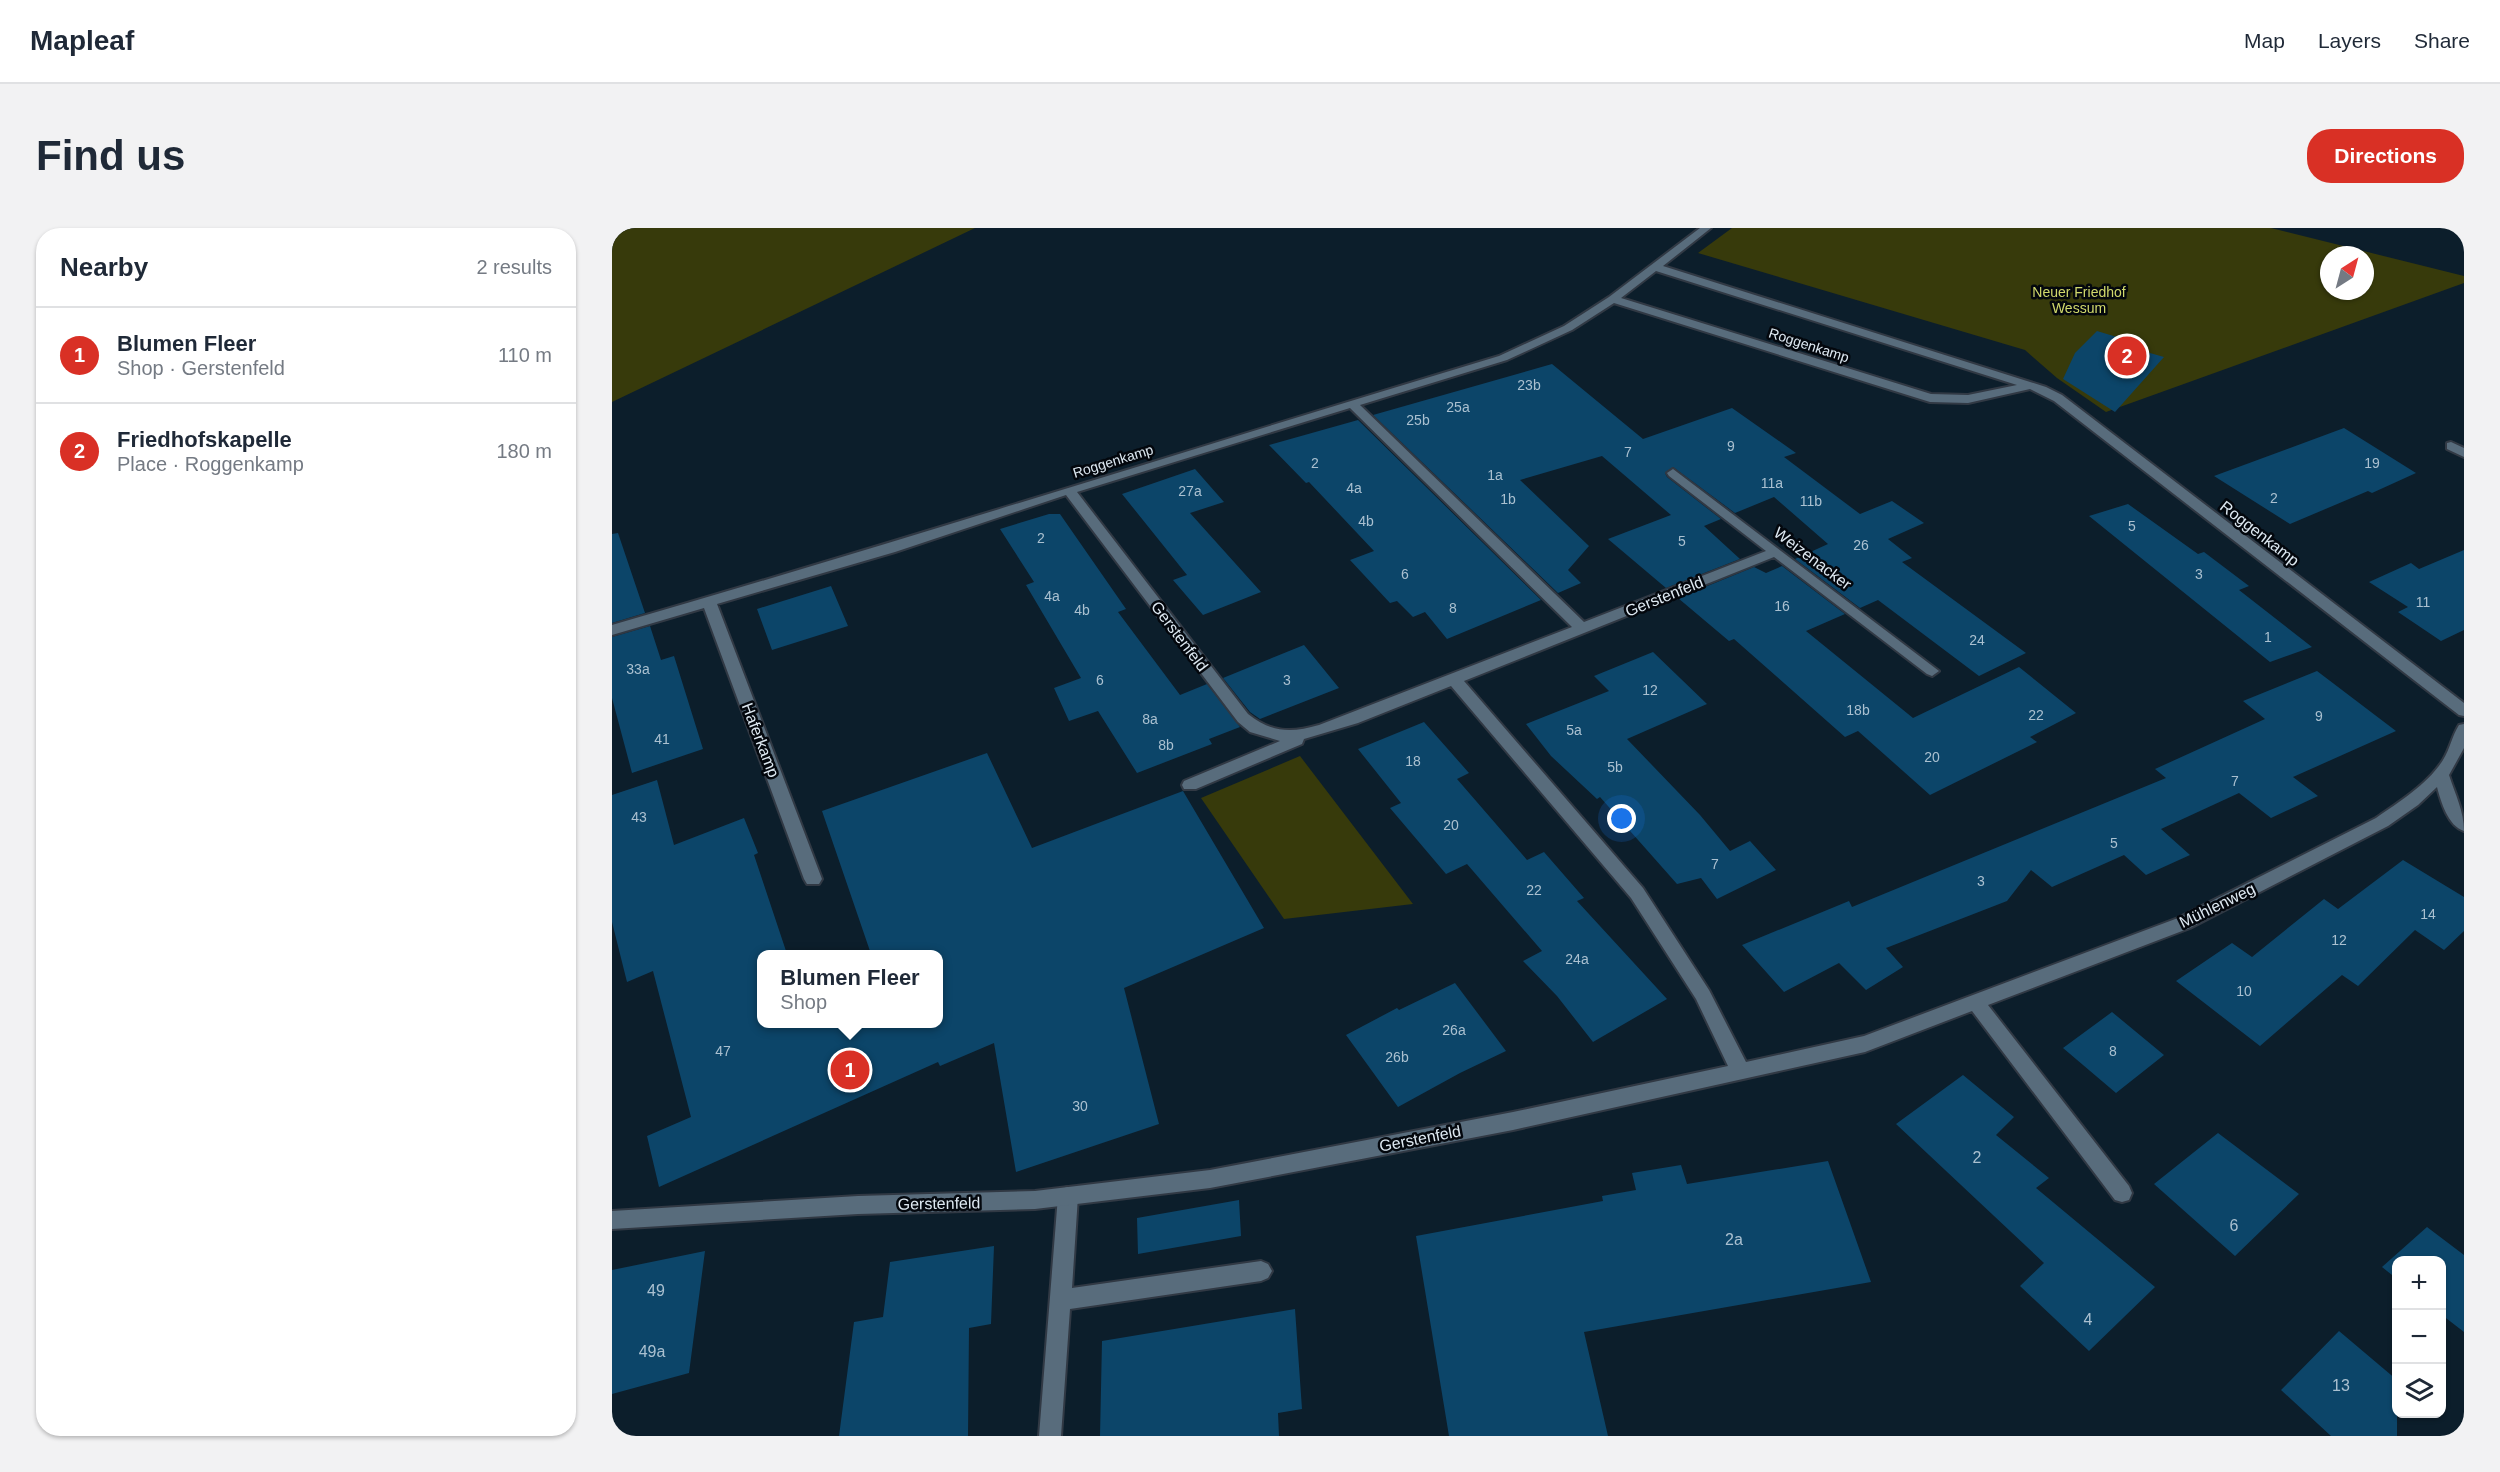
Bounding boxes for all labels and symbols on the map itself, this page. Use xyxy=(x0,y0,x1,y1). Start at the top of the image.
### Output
north arrow xyxy=(2320,246,2374,300)
park label: Neuer Friedhof Wessum xyxy=(2032,284,2126,316)
street label: Roggenkamp xyxy=(1767,325,1851,366)
pin: 2 xyxy=(2108,334,2146,378)
house number: 23b xyxy=(1517,377,1541,393)
house number: 25a xyxy=(1446,399,1470,415)
house number: 25b xyxy=(1406,412,1430,428)
house number: 9 xyxy=(1727,438,1735,454)
street label: Roggenkamp xyxy=(1071,441,1155,481)
house number: 7 xyxy=(1624,444,1632,460)
house number: 2 xyxy=(1311,455,1319,471)
house number: 19 xyxy=(2364,455,2380,471)
house number: 1a xyxy=(1487,467,1503,483)
house number: 11a xyxy=(1761,475,1783,491)
house number: 4a xyxy=(1346,480,1362,496)
house number: 27a xyxy=(1178,483,1202,499)
house number: 2 xyxy=(2270,490,2278,506)
house number: 1b xyxy=(1500,491,1516,507)
house number: 11b xyxy=(1800,493,1822,509)
street label: Roggenkamp xyxy=(2217,497,2303,569)
house number: 4b xyxy=(1358,513,1374,529)
house number: 5 xyxy=(2128,518,2136,534)
street label: Weizenacker xyxy=(1771,524,1855,593)
house number: 2 xyxy=(1037,530,1045,546)
house number: 5 xyxy=(1678,533,1686,549)
house number: 26 xyxy=(1853,537,1869,553)
house number: 6 xyxy=(1401,566,1409,582)
house number: 3 xyxy=(2195,566,2203,582)
street label: Gerstenfeld xyxy=(1623,573,1706,620)
house number: 4a xyxy=(1044,588,1060,604)
house number: 11 xyxy=(2416,594,2430,610)
street label: Gerstenfeld xyxy=(1148,598,1211,674)
house number: 16 xyxy=(1774,598,1790,614)
house number: 8 xyxy=(1449,600,1457,616)
house number: 4b xyxy=(1074,602,1090,618)
house number: 1 xyxy=(2264,629,2272,645)
house number: 24 xyxy=(1969,632,1985,648)
house number: 33a xyxy=(626,661,650,677)
house number: 6 xyxy=(1096,672,1104,688)
house number: 3 xyxy=(1283,672,1291,688)
house number: 12 xyxy=(1642,682,1658,698)
street label: Haferkamp xyxy=(739,701,783,780)
house number: 18b xyxy=(1846,702,1870,718)
house number: 22 xyxy=(2028,707,2044,723)
house number: 9 xyxy=(2315,708,2323,724)
house number: 8a xyxy=(1142,711,1158,727)
house number: 5a xyxy=(1566,722,1582,738)
house number: 41 xyxy=(654,731,670,747)
house number: 8b xyxy=(1158,737,1174,753)
house number: 20 xyxy=(1924,749,1940,765)
house number: 18 xyxy=(1405,753,1421,769)
house number: 5b xyxy=(1607,759,1623,775)
house number: 7 xyxy=(2231,773,2239,789)
your location xyxy=(1607,804,1636,833)
house number: 43 xyxy=(631,809,647,825)
house number: 20 xyxy=(1443,817,1459,833)
house number: 5 xyxy=(2110,835,2118,851)
house number: 7 xyxy=(1711,856,1719,872)
house number: 3 xyxy=(1977,873,1985,889)
street label: Mühlenweg xyxy=(2177,880,2258,931)
house number: 22 xyxy=(1526,882,1542,898)
house number: 14 xyxy=(2420,906,2436,922)
house number: 12 xyxy=(2331,932,2347,948)
house number: 24a xyxy=(1565,951,1589,967)
house number: 10 xyxy=(2236,983,2252,999)
house number: 26a xyxy=(1442,1022,1466,1038)
house number: 47 xyxy=(715,1043,731,1059)
house number: 8 xyxy=(2109,1043,2117,1059)
pin: 1 xyxy=(830,1048,870,1092)
house number: 26b xyxy=(1385,1049,1409,1065)
house number: 30 xyxy=(1072,1098,1088,1114)
street label: Gerstenfeld xyxy=(1378,1122,1462,1155)
house number: 2 xyxy=(1973,1149,1982,1166)
street label: Gerstenfeld xyxy=(898,1194,981,1213)
house number: 6 xyxy=(2230,1217,2239,1234)
house number: 2a xyxy=(1725,1231,1743,1248)
house number: 49 xyxy=(647,1282,665,1299)
house number: 4 xyxy=(2084,1311,2093,1328)
house number: 49a xyxy=(639,1343,665,1360)
house number: 13 xyxy=(2332,1377,2350,1394)

